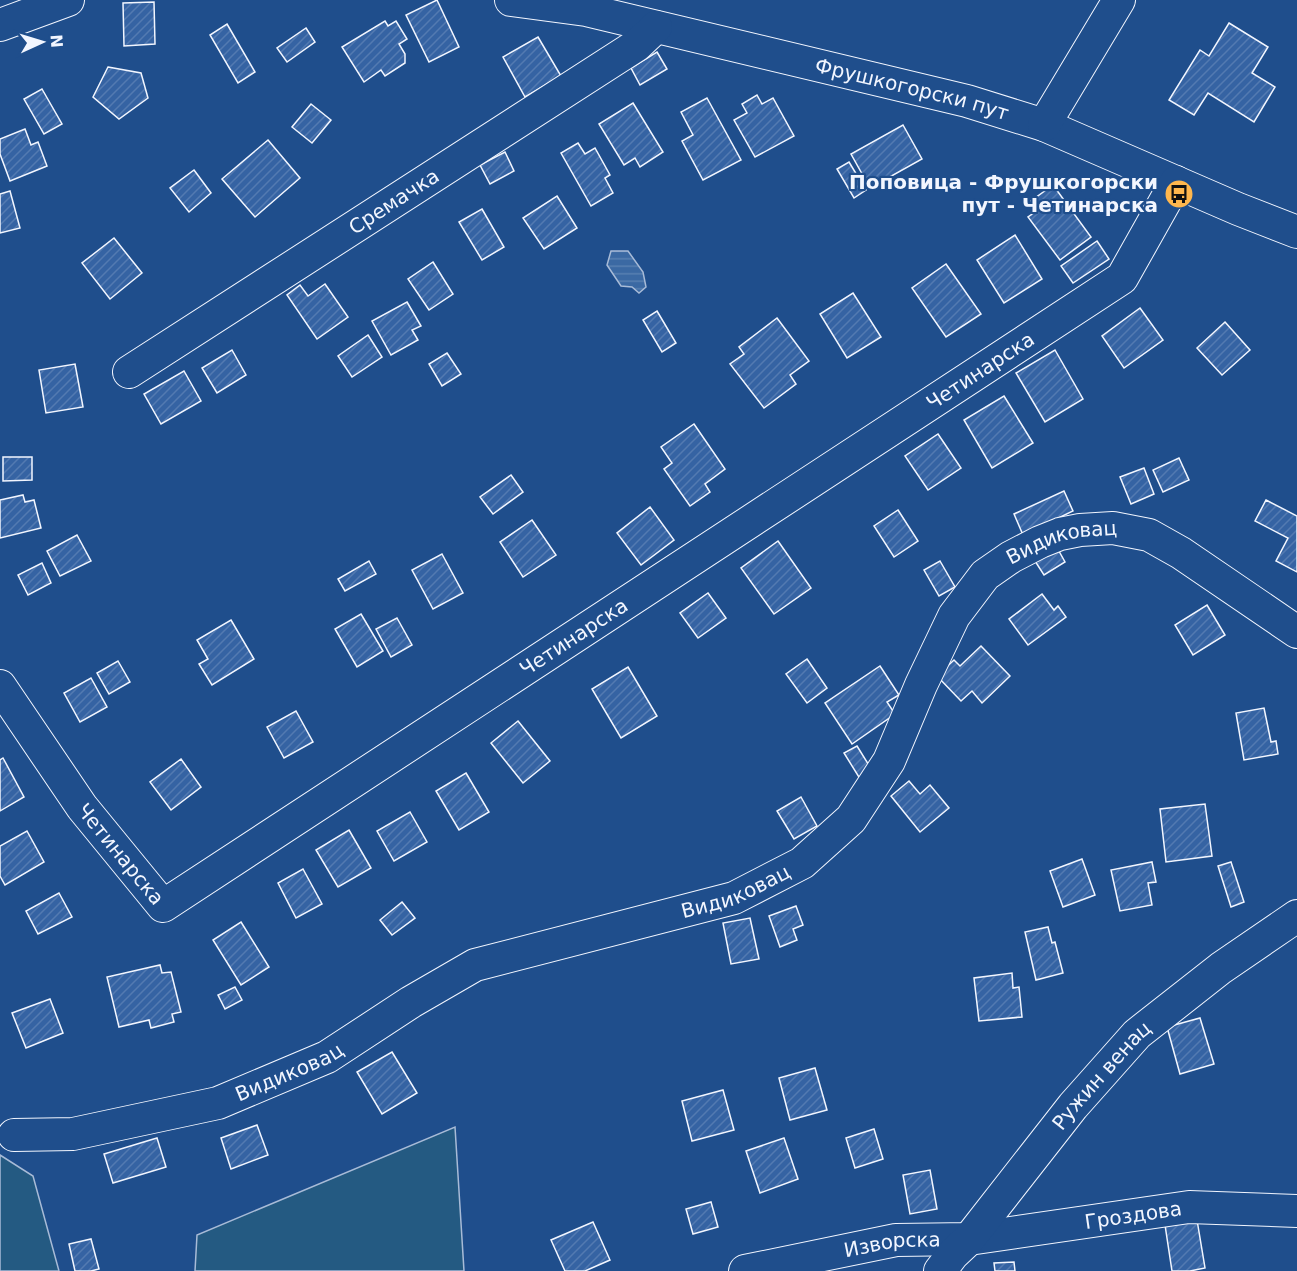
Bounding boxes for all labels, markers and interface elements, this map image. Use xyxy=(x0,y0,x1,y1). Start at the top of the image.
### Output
north arrow xyxy=(12,12,72,72)
text: N xyxy=(47,34,66,48)
street label: Фрушкогорски пут xyxy=(813,53,1012,125)
street label: Сремачка xyxy=(344,164,443,239)
place label: Поповица - Фрушкогорски пут - Четинарска xyxy=(849,170,1158,217)
bus stop icon: Поповица - Фрушкогорски пут - Четинарска xyxy=(1163,178,1195,210)
street label: Четинарска xyxy=(922,327,1039,415)
street label: Видиковац xyxy=(1002,516,1118,569)
street label: Четинарска xyxy=(515,593,632,681)
street label: Четинарска xyxy=(72,798,169,910)
street label: Видиковац xyxy=(678,859,794,923)
street label: Ружин венац xyxy=(1047,1016,1156,1135)
street label: Видиковац xyxy=(232,1038,348,1106)
street label: Гроздова xyxy=(1083,1196,1183,1234)
street label: Изворска xyxy=(842,1227,941,1262)

